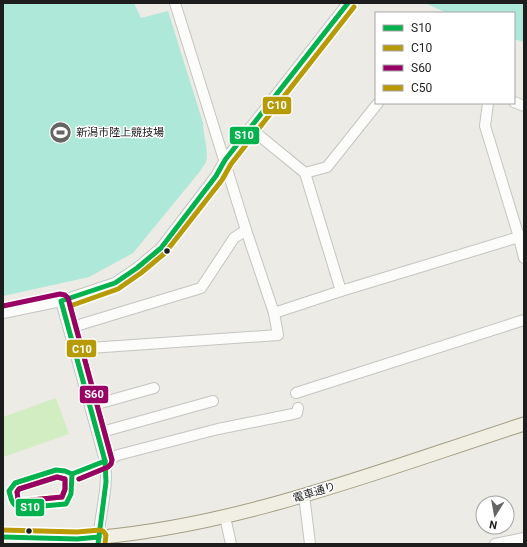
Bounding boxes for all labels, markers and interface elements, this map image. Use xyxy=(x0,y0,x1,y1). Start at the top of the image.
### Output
legend xyxy=(375,12,515,104)
text: S10 xyxy=(411,21,432,35)
text: C10 xyxy=(411,41,433,55)
text: S60 xyxy=(411,61,432,75)
text: C50 xyxy=(411,81,433,95)
line badge: C10 xyxy=(262,96,292,115)
text: C10 xyxy=(267,99,287,112)
sports icon: 新潟市陸上競技場 xyxy=(48,119,74,145)
place label: 新潟市陸上競技場 xyxy=(76,126,164,139)
line badge: S10 xyxy=(229,126,260,145)
text: S10 xyxy=(234,129,254,142)
unlabelled marker xyxy=(162,246,172,256)
line badge: C10 xyxy=(66,339,97,358)
text: C10 xyxy=(72,343,92,356)
line badge: S60 xyxy=(79,385,109,404)
text: S60 xyxy=(84,388,104,401)
street label: 電車通り xyxy=(291,480,337,505)
north arrow xyxy=(475,495,515,535)
line badge: S10 xyxy=(15,498,45,517)
text: S10 xyxy=(20,501,40,514)
text: N xyxy=(488,517,498,531)
unlabelled marker xyxy=(24,526,34,536)

